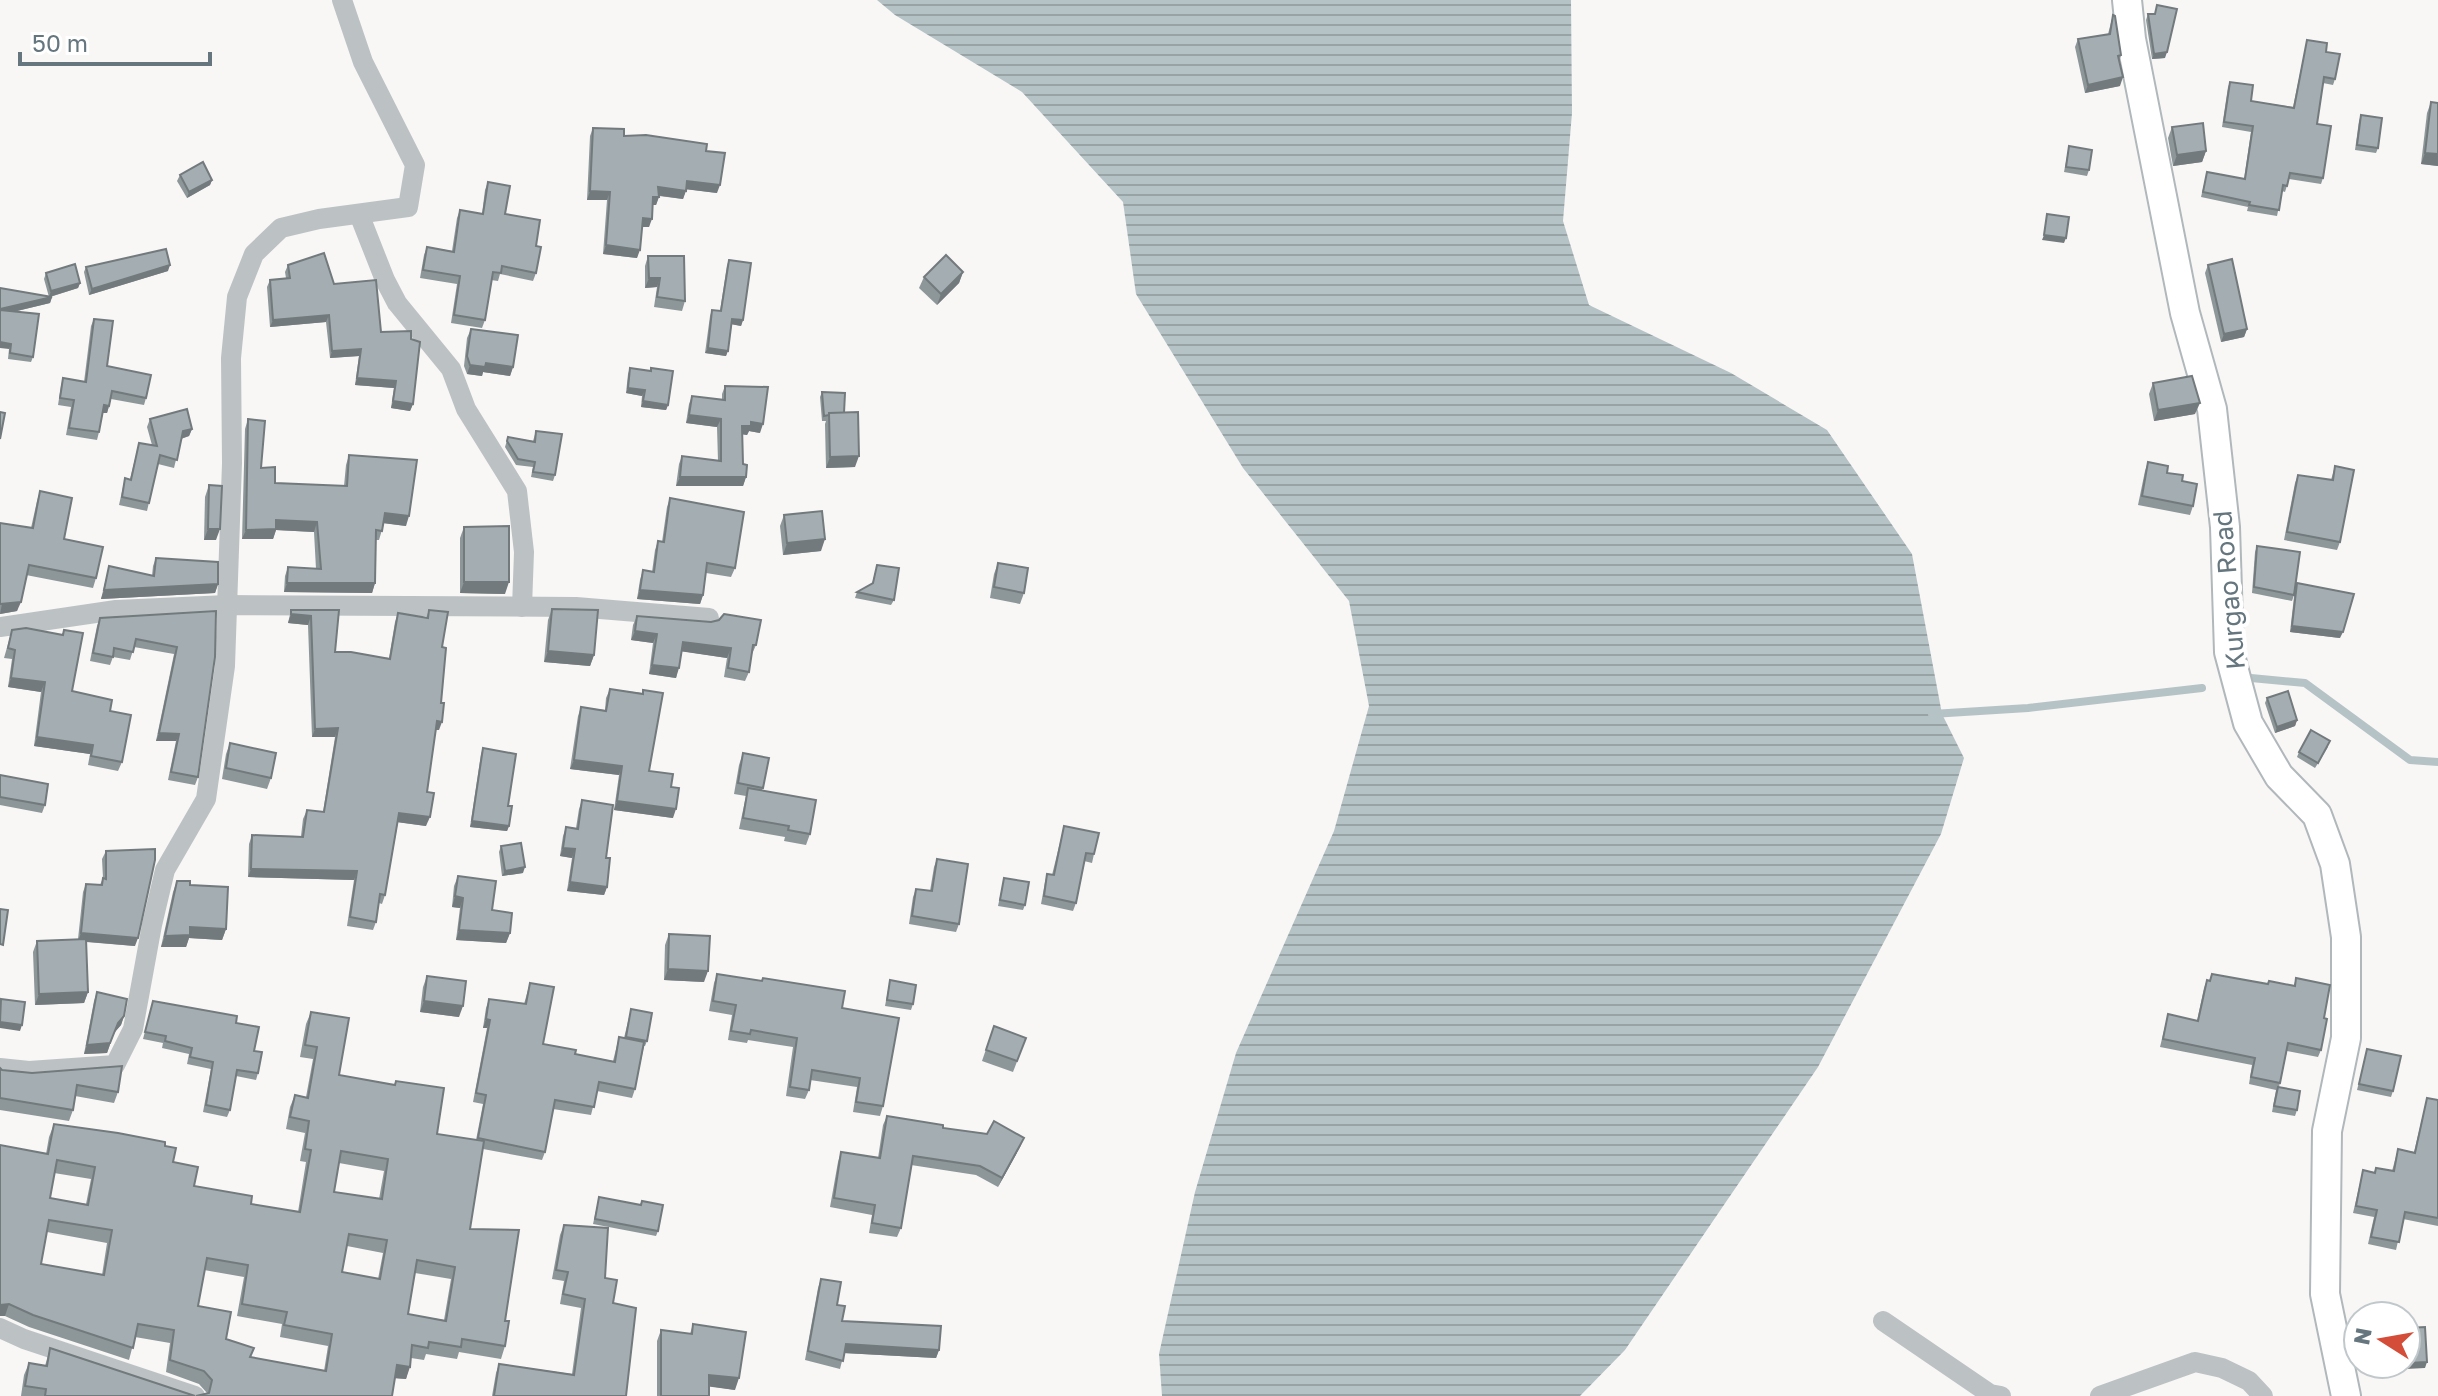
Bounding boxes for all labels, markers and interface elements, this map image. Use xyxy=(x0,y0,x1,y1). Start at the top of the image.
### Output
scale bar xyxy=(20,16,210,66)
text: 50 m xyxy=(32,28,88,57)
street label: Kurgao Road xyxy=(2206,509,2251,671)
north arrow xyxy=(2342,1300,2422,1380)
text: N xyxy=(2347,1325,2377,1347)

